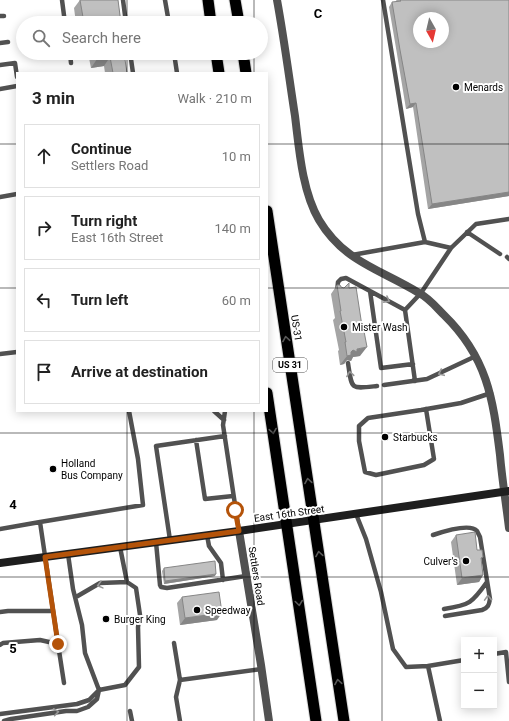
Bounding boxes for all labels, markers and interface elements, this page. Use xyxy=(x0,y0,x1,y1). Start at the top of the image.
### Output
text: C xyxy=(314,6,323,21)
north arrow xyxy=(413,12,449,48)
search box xyxy=(16,16,268,60)
icon: search xyxy=(30,27,52,49)
text: Search here xyxy=(62,29,141,47)
marker: Menards xyxy=(451,82,461,92)
place label: Menards xyxy=(464,82,503,93)
text: 3 min xyxy=(32,88,75,108)
text: Walk · 210 m xyxy=(177,91,252,106)
text: Continue xyxy=(71,140,132,158)
icon: ahead xyxy=(33,145,55,167)
text: 10 m xyxy=(222,149,251,164)
text: Settlers Road xyxy=(71,158,148,173)
text: Turn right xyxy=(71,212,137,230)
icon: right xyxy=(33,217,55,239)
text: 140 m xyxy=(214,221,251,236)
text: East 16th Street xyxy=(71,230,163,245)
icon: left xyxy=(33,289,55,311)
text: Turn left xyxy=(71,291,128,309)
text: 60 m xyxy=(222,293,251,308)
one-way arrow xyxy=(382,295,390,303)
street label: US-31 xyxy=(289,314,304,342)
marker: Mister Wash xyxy=(339,322,349,332)
place label: Mister Wash xyxy=(352,322,408,333)
one-way arrow xyxy=(282,336,291,342)
road number: US 31 xyxy=(273,358,307,372)
icon: arrive xyxy=(33,361,55,383)
text: Arrive at destination xyxy=(71,363,208,381)
one-way arrow xyxy=(437,368,445,376)
one-way arrow xyxy=(346,371,354,377)
one-way arrow xyxy=(268,428,277,434)
marker: Starbucks xyxy=(380,432,390,442)
place label: Starbucks xyxy=(393,432,438,443)
place label: Holland Bus Company xyxy=(61,458,123,481)
marker: Holland Bus Company xyxy=(48,464,58,474)
one-way arrow xyxy=(304,478,313,484)
text: 4 xyxy=(9,497,17,512)
route start xyxy=(226,501,244,519)
street label: East 16th Street xyxy=(253,503,325,524)
street label: Settlers Road xyxy=(246,546,267,606)
one-way arrow xyxy=(315,551,324,557)
place label: Culver's xyxy=(423,556,458,567)
marker: Culver's xyxy=(461,556,471,566)
one-way arrow xyxy=(96,580,103,589)
one-way arrow xyxy=(484,595,493,601)
one-way arrow xyxy=(294,600,303,607)
marker: Speedway xyxy=(192,605,202,615)
place label: Speedway xyxy=(205,605,251,616)
marker: Burger King xyxy=(101,614,111,624)
place label: Burger King xyxy=(114,614,166,625)
route end xyxy=(49,635,67,653)
map controls xyxy=(461,637,497,709)
button: + xyxy=(461,637,497,673)
text: 5 xyxy=(9,641,17,656)
button: − xyxy=(461,673,497,709)
one-way arrow xyxy=(334,679,343,686)
one-way arrow xyxy=(53,708,59,717)

